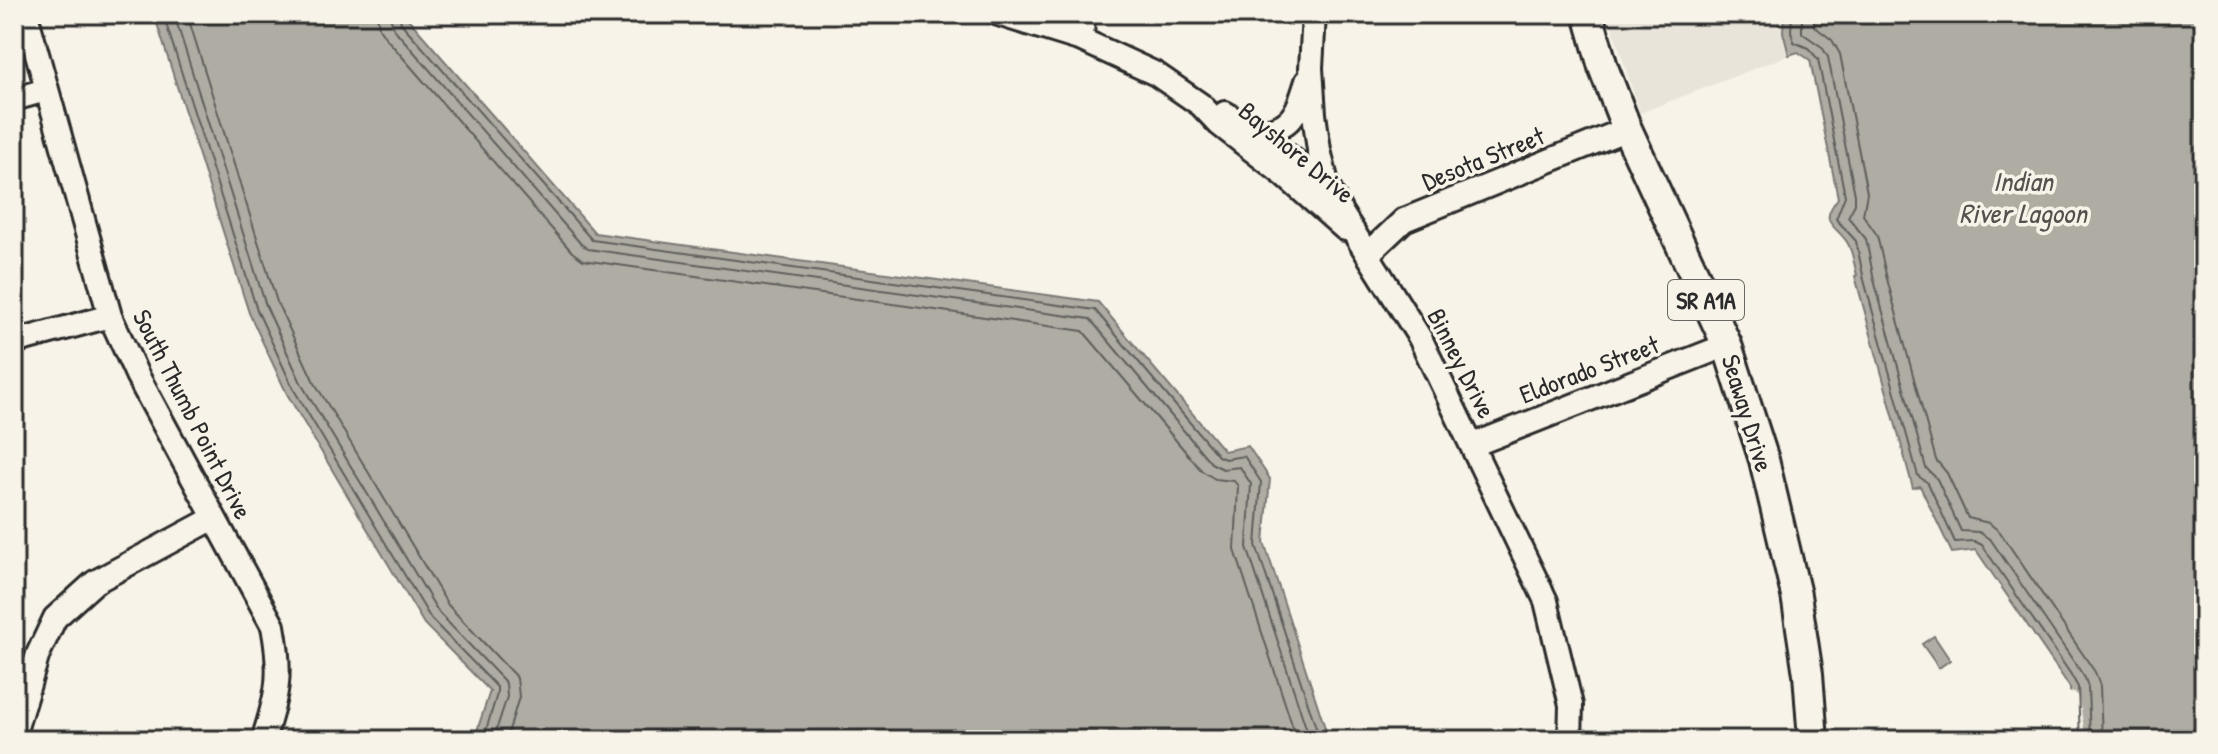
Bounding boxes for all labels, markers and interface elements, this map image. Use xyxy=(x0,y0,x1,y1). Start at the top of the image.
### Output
street label: Bayshore Drive xyxy=(1232,93,1362,211)
street label: Desota Street xyxy=(1417,117,1550,198)
water label: Indian River Lagoon xyxy=(1959,162,2089,232)
road number: SR A1A xyxy=(1668,280,1744,320)
street label: Binney Drive xyxy=(1419,302,1505,424)
street label: South Thumb Point Drive xyxy=(125,303,261,525)
street label: Eldorado Street xyxy=(1514,326,1665,412)
street label: Seaway Drive xyxy=(1714,350,1782,476)

